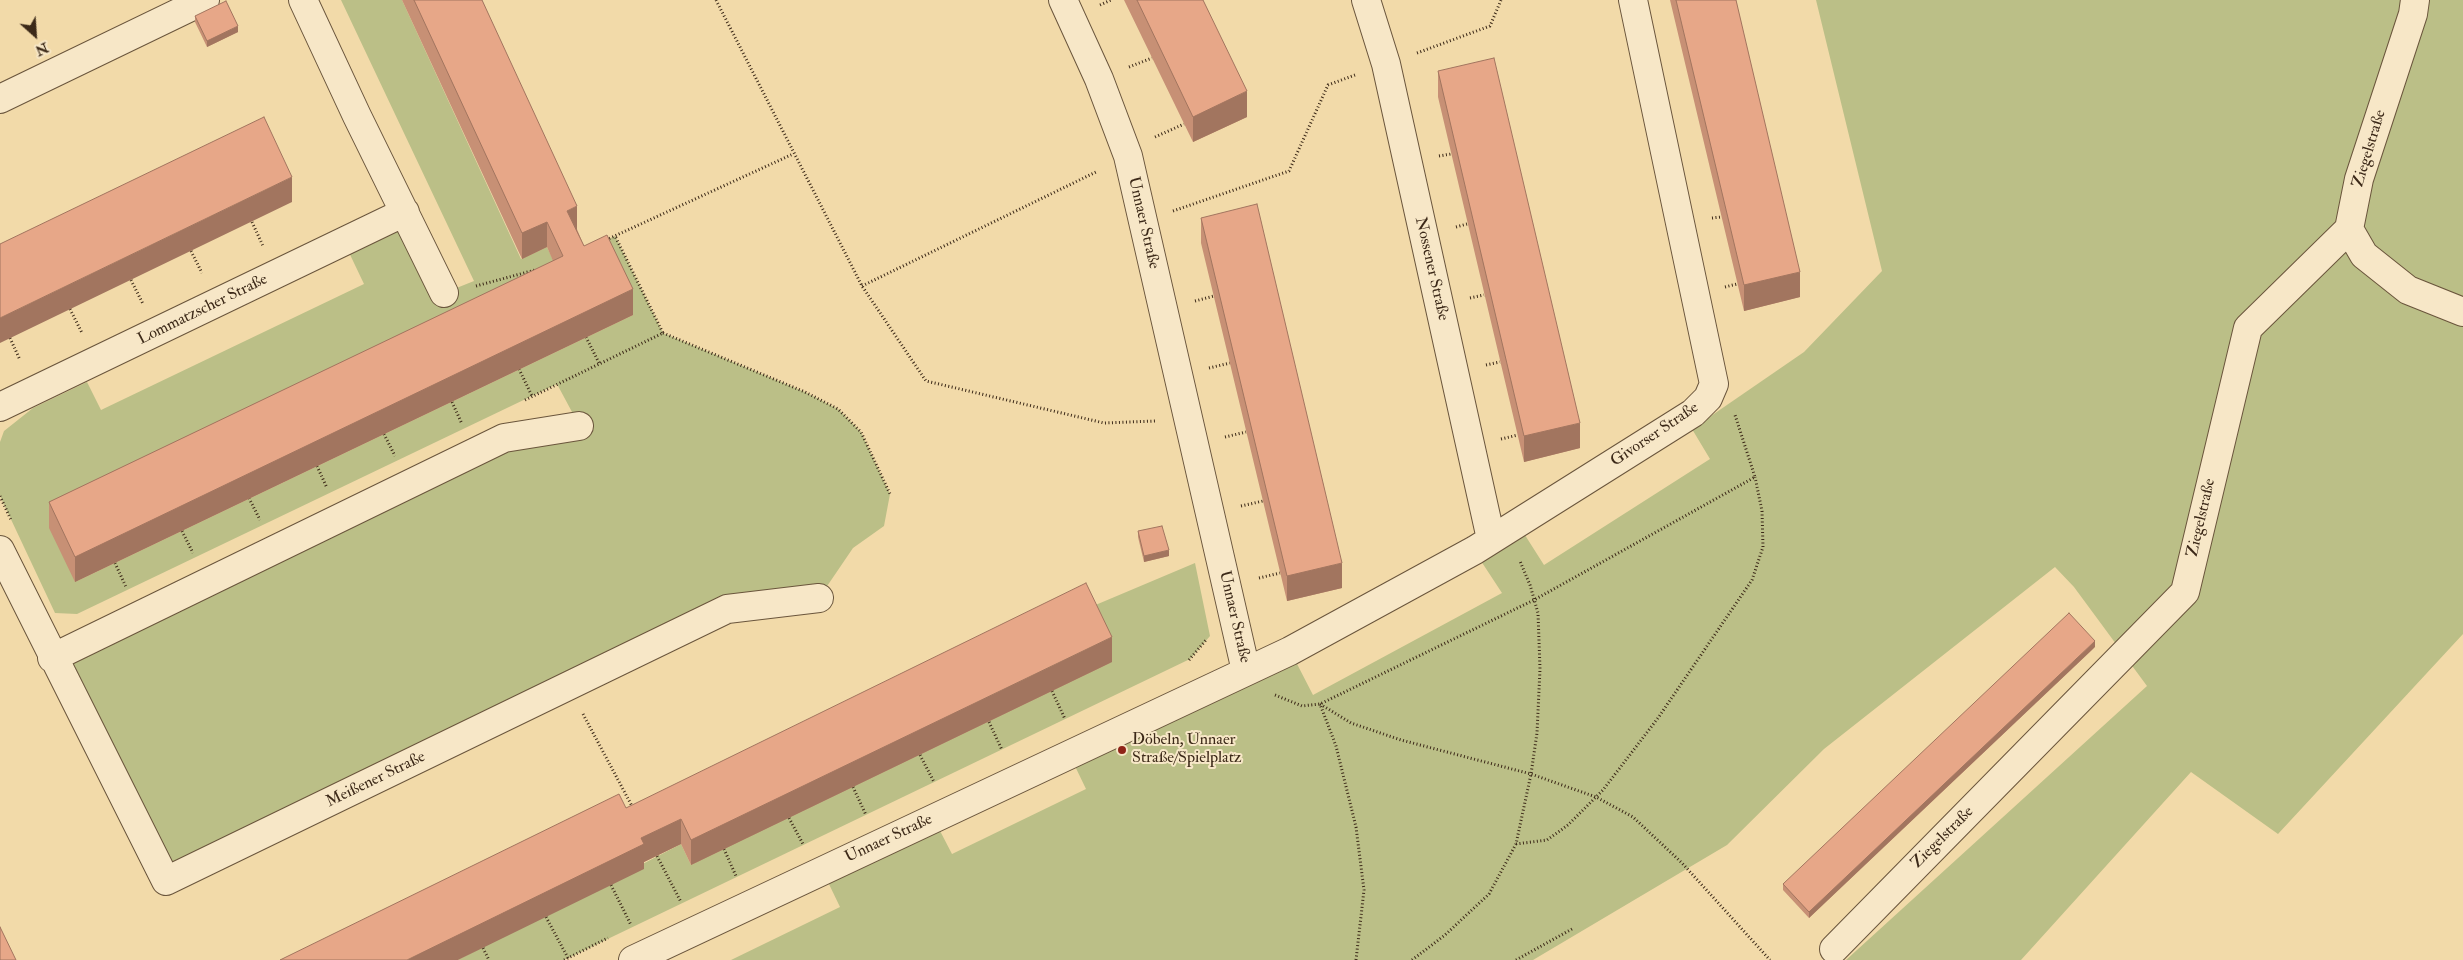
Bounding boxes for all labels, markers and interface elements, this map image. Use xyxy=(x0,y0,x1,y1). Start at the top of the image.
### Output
north arrow xyxy=(10,10,60,60)
text: N xyxy=(32,39,51,59)
street label: Ziegelstraße xyxy=(2349,108,2391,190)
street label: Unnaer Straße xyxy=(1123,175,1163,271)
street label: Nossener Straße xyxy=(1410,215,1452,323)
street label: Lommatzscher Straße xyxy=(135,270,271,350)
street label: Givorser Straße xyxy=(1608,399,1702,471)
street label: Ziegelstraße xyxy=(2184,477,2220,559)
street label: Unnaer Straße xyxy=(1214,569,1254,665)
place label: Döbeln, Unnaer Straße/Spielplatz xyxy=(1132,731,1242,769)
marker: Döbeln, Unnaer Straße/Spielplatz xyxy=(1116,744,1128,756)
street label: Meißener Straße xyxy=(323,748,429,812)
street label: Ziegelstraße xyxy=(1908,803,1978,873)
street label: Unnaer Straße xyxy=(842,810,936,868)

